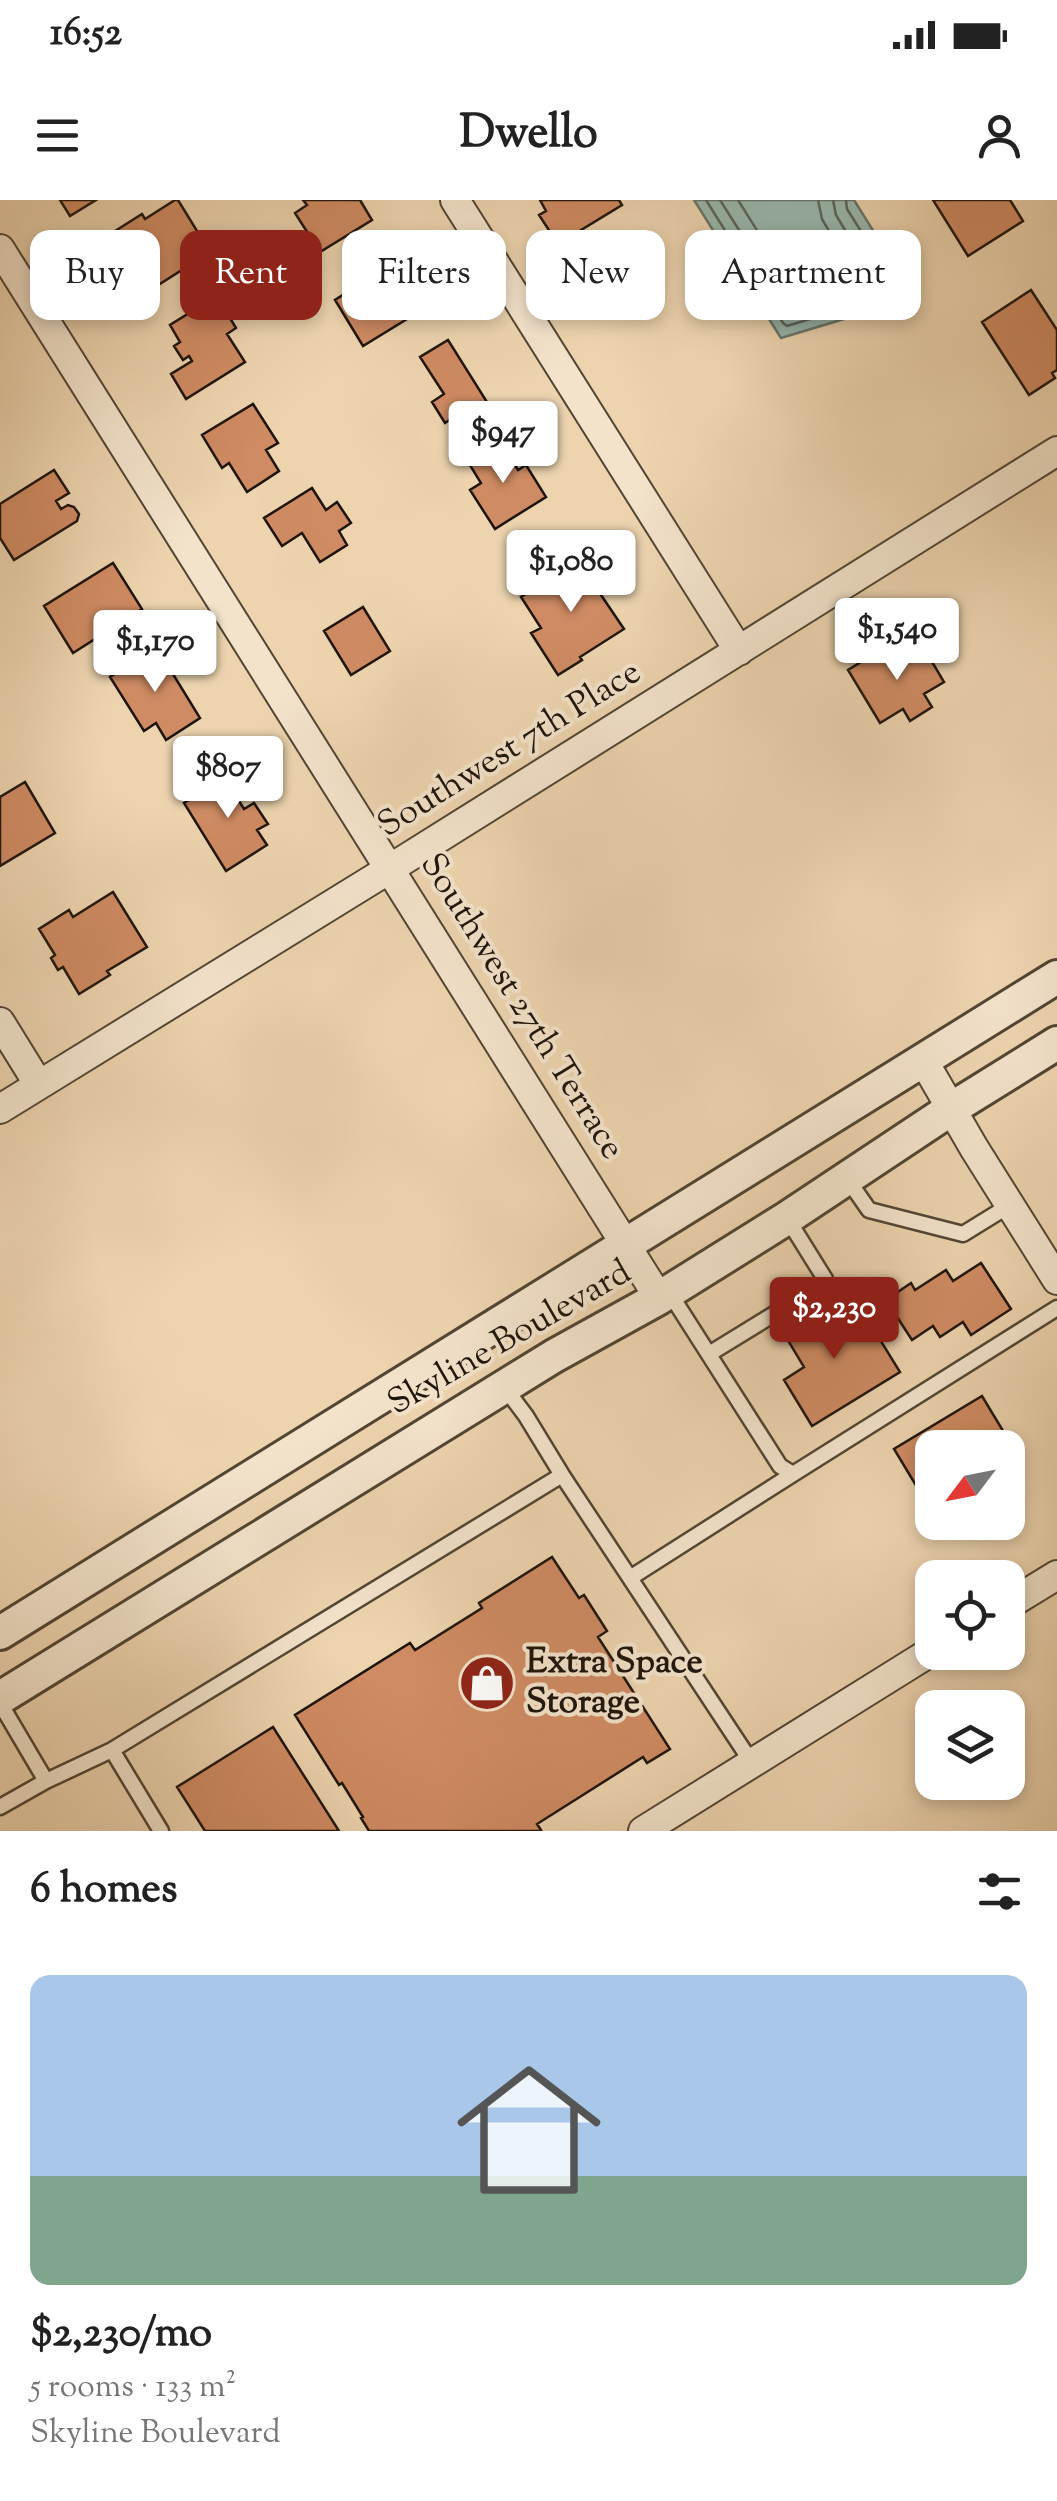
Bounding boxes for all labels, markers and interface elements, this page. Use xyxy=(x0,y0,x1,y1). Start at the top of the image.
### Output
text: 16:52 xyxy=(50,8,122,62)
text: Dwello xyxy=(459,103,598,168)
icon: menu xyxy=(30,108,85,163)
icon: person xyxy=(972,108,1027,163)
chip: Buy xyxy=(30,230,160,320)
chip: Rent xyxy=(180,230,322,320)
chip: Filters xyxy=(342,230,506,320)
chip: New xyxy=(526,230,665,320)
chip: Apartment xyxy=(685,230,921,320)
pin: $947 xyxy=(444,401,562,486)
text: $947 xyxy=(471,410,535,456)
pin: $1,080 xyxy=(490,530,652,615)
text: $1,080 xyxy=(529,539,613,585)
pin: $1,540 xyxy=(816,598,978,683)
text: $1,540 xyxy=(857,607,937,653)
pin: $1,170 xyxy=(74,610,236,695)
text: $1,170 xyxy=(115,619,195,665)
street label: Southwest 7th Place xyxy=(369,648,651,852)
pin: $807 xyxy=(169,736,287,821)
text: $807 xyxy=(195,745,261,791)
street label: Southwest 27th Terrace xyxy=(406,844,636,1170)
street label: Skyline Boulevard xyxy=(379,1248,642,1430)
pin: $2,230 xyxy=(753,1277,915,1362)
text: $2,230 xyxy=(792,1286,876,1332)
north arrow xyxy=(915,1430,1025,1540)
map controls xyxy=(915,1430,1025,1800)
button: locate xyxy=(915,1560,1025,1670)
place label: Extra Space Storage xyxy=(526,1638,703,1729)
shop icon: Extra Space Storage xyxy=(457,1653,517,1713)
button: layers xyxy=(915,1690,1025,1800)
text: 6 homes xyxy=(30,1861,177,1921)
icon: filters xyxy=(972,1864,1027,1919)
icon: home xyxy=(439,2040,619,2220)
text: $2,230/mo xyxy=(30,2305,212,2365)
text: 5 rooms · 133 m² xyxy=(30,2365,236,2411)
text: Skyline Boulevard xyxy=(30,2411,280,2457)

